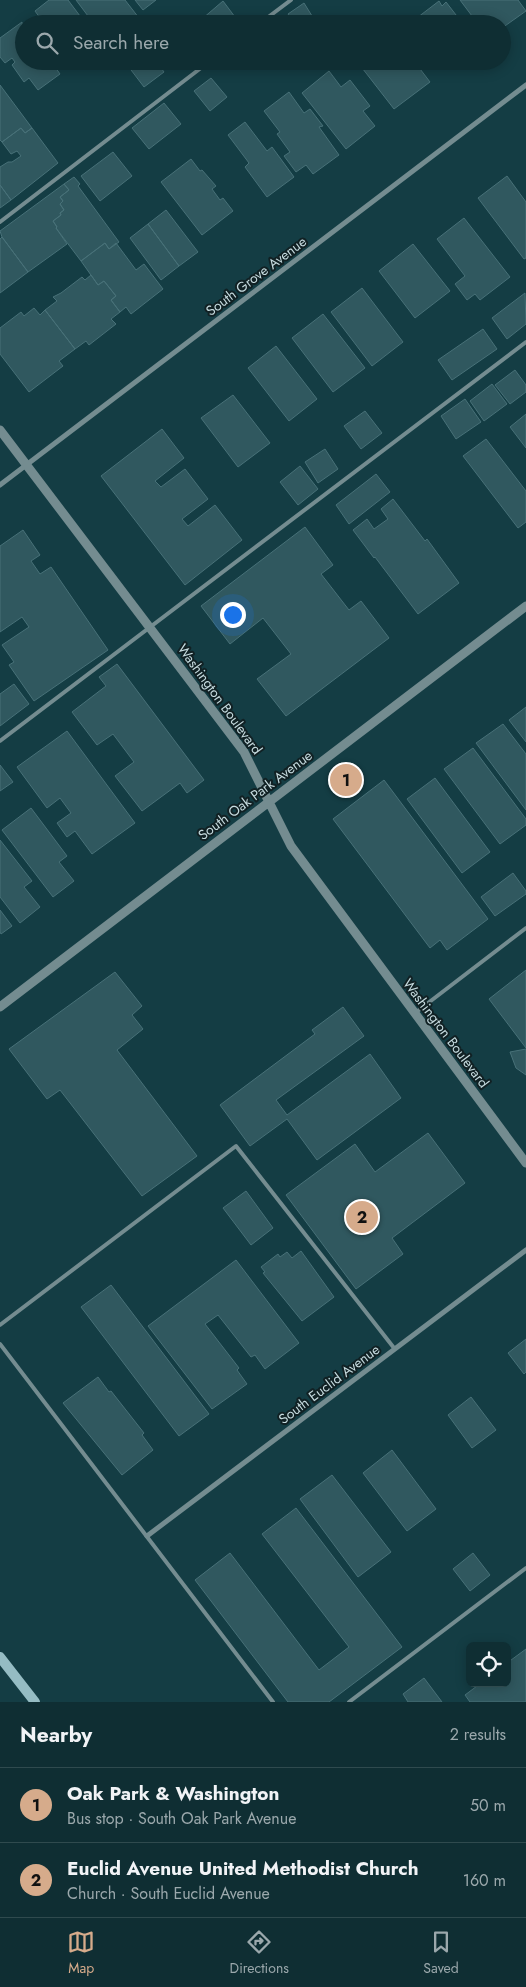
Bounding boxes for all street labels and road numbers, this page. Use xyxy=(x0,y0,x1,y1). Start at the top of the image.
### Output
street label: South Grove Avenue xyxy=(201,231,311,321)
street label: Washington Boulevard xyxy=(173,640,267,758)
street label: South Oak Park Avenue xyxy=(194,745,316,845)
street label: Washington Boulevard xyxy=(398,974,494,1092)
street label: South Euclid Avenue xyxy=(274,1339,384,1429)

